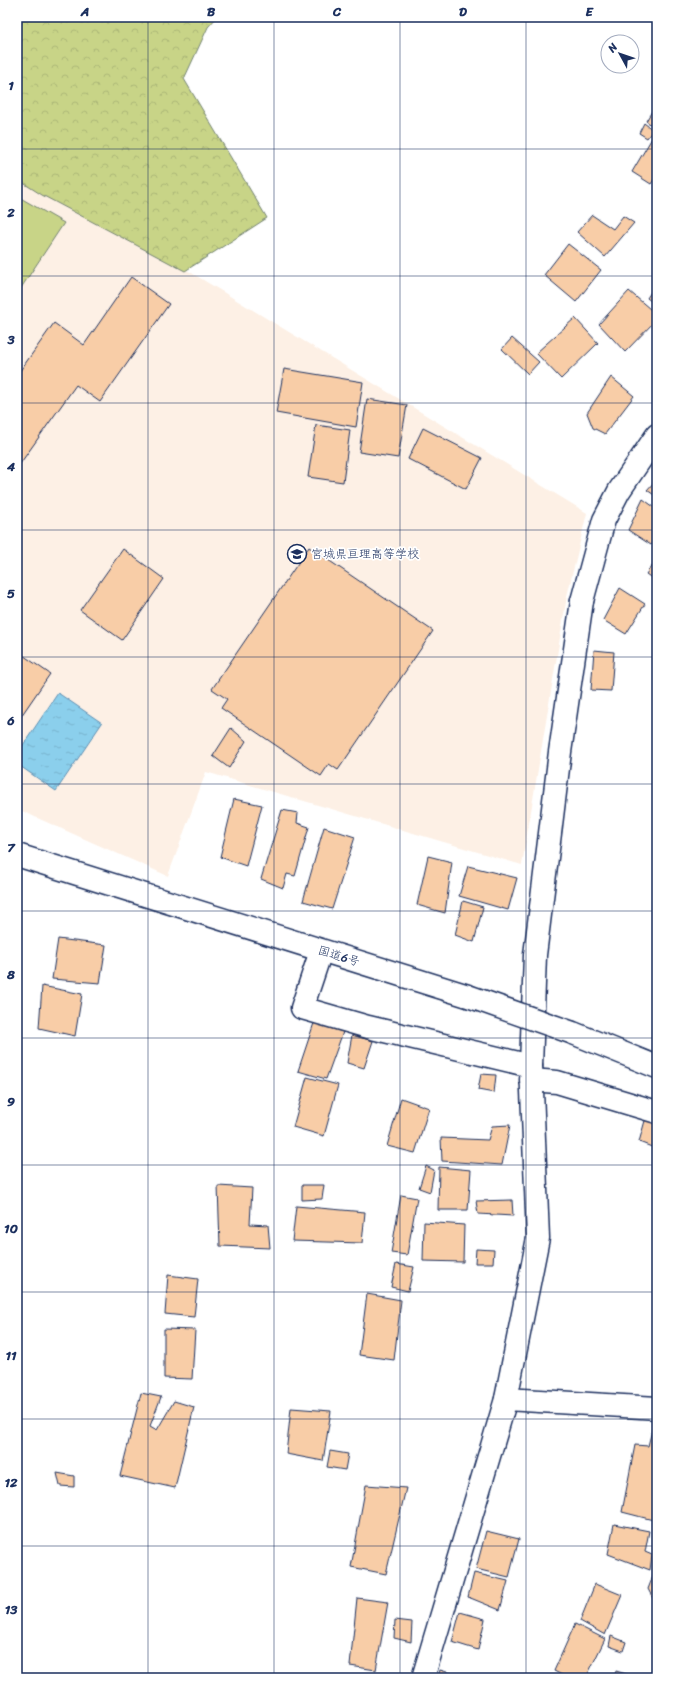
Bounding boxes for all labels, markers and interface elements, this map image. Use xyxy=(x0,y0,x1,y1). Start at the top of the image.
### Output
text: A xyxy=(80,0,89,23)
text: B xyxy=(207,0,216,23)
text: C xyxy=(332,0,342,23)
text: D xyxy=(459,0,467,23)
text: E xyxy=(585,0,594,23)
north arrow xyxy=(600,34,640,74)
text: N xyxy=(602,39,623,58)
text: 1 xyxy=(8,74,14,97)
text: 2 xyxy=(6,201,15,224)
text: 3 xyxy=(6,328,15,351)
text: 4 xyxy=(6,455,16,478)
school or university icon: 宮城県亘理高等学校 xyxy=(286,543,308,565)
place label: 宮城県亘理高等学校 xyxy=(311,543,419,565)
text: 5 xyxy=(7,582,15,605)
text: 6 xyxy=(6,709,15,732)
text: 7 xyxy=(7,836,16,859)
street label: 国道6号 xyxy=(315,939,363,973)
text: 8 xyxy=(6,963,15,986)
text: 9 xyxy=(7,1090,15,1113)
text: 10 xyxy=(4,1217,18,1240)
text: 11 xyxy=(5,1344,17,1367)
text: 12 xyxy=(4,1471,18,1494)
text: 13 xyxy=(5,1598,18,1621)

